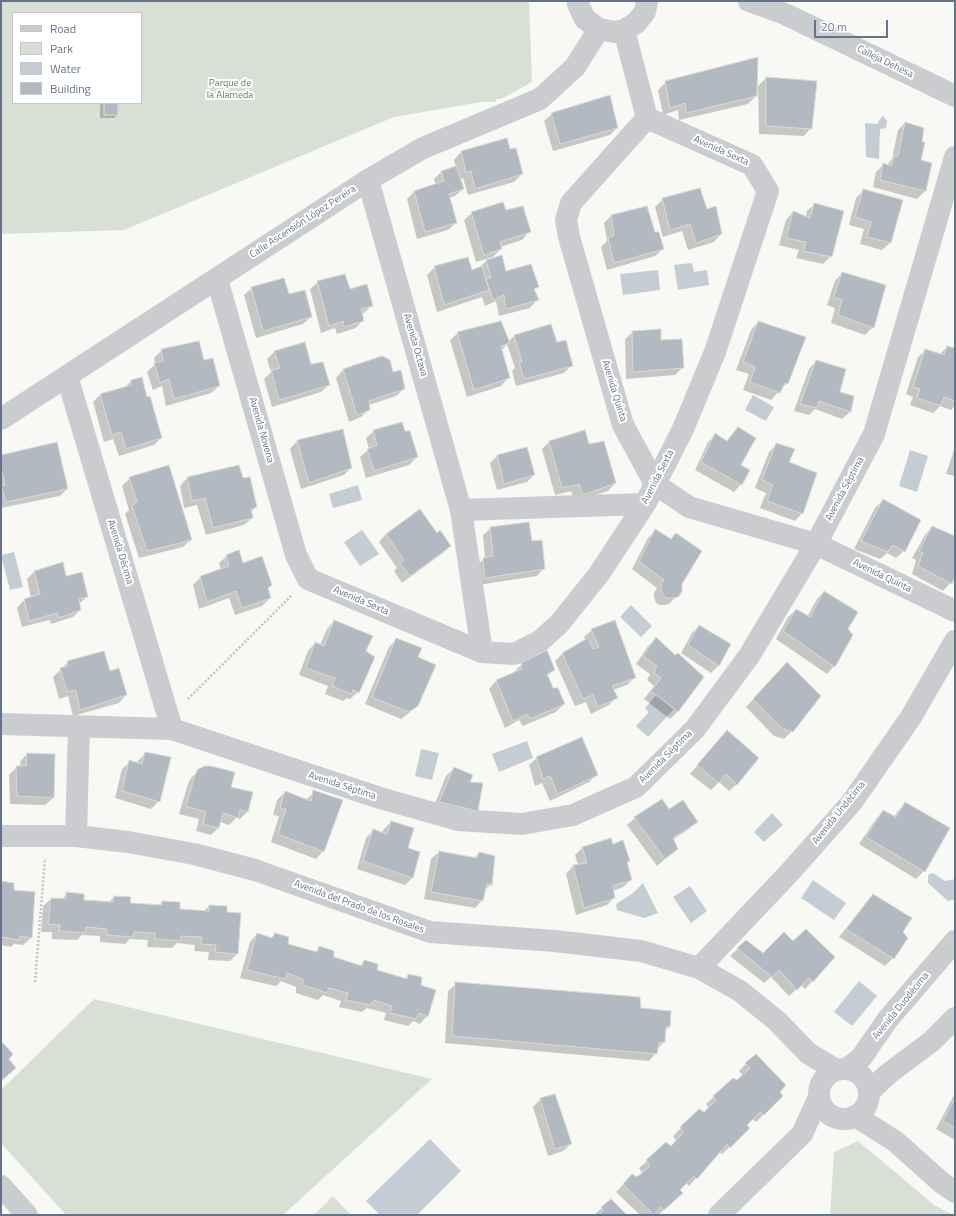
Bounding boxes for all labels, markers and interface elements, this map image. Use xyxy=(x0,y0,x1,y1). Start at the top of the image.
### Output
legend xyxy=(12,12,142,104)
scale bar xyxy=(816,12,890,38)
text: 20 m xyxy=(821,17,847,36)
text: Road xyxy=(50,19,76,38)
text: Park xyxy=(50,39,73,58)
street label: Calleja Dehesa xyxy=(855,43,915,81)
text: Water xyxy=(50,59,81,78)
park label: Parque de la Alameda xyxy=(207,78,253,102)
text: Building xyxy=(50,79,91,98)
street label: Avenida Sexta xyxy=(692,134,750,168)
street label: Calle Ascensión López Pereira xyxy=(248,183,358,261)
street label: Avenida Octava xyxy=(400,312,430,378)
street label: Avenida Quinta xyxy=(599,359,629,423)
street label: Avenida Novena xyxy=(246,396,276,464)
street label: Avenida Sexta xyxy=(639,448,677,506)
street label: Avenida Séptima xyxy=(823,455,867,523)
street label: Avenida Décima xyxy=(104,518,136,586)
street label: Avenida Quinta xyxy=(851,557,913,595)
street label: Avenida Sexta xyxy=(331,584,391,618)
street label: Avenida Séptima xyxy=(637,728,695,786)
street label: Avenida Séptima xyxy=(307,769,377,803)
street label: Avenida Undécima xyxy=(810,779,868,847)
street label: Avenida del Prado de los Rosales xyxy=(292,878,426,936)
street label: Avenida Duodécima xyxy=(870,970,932,1042)

